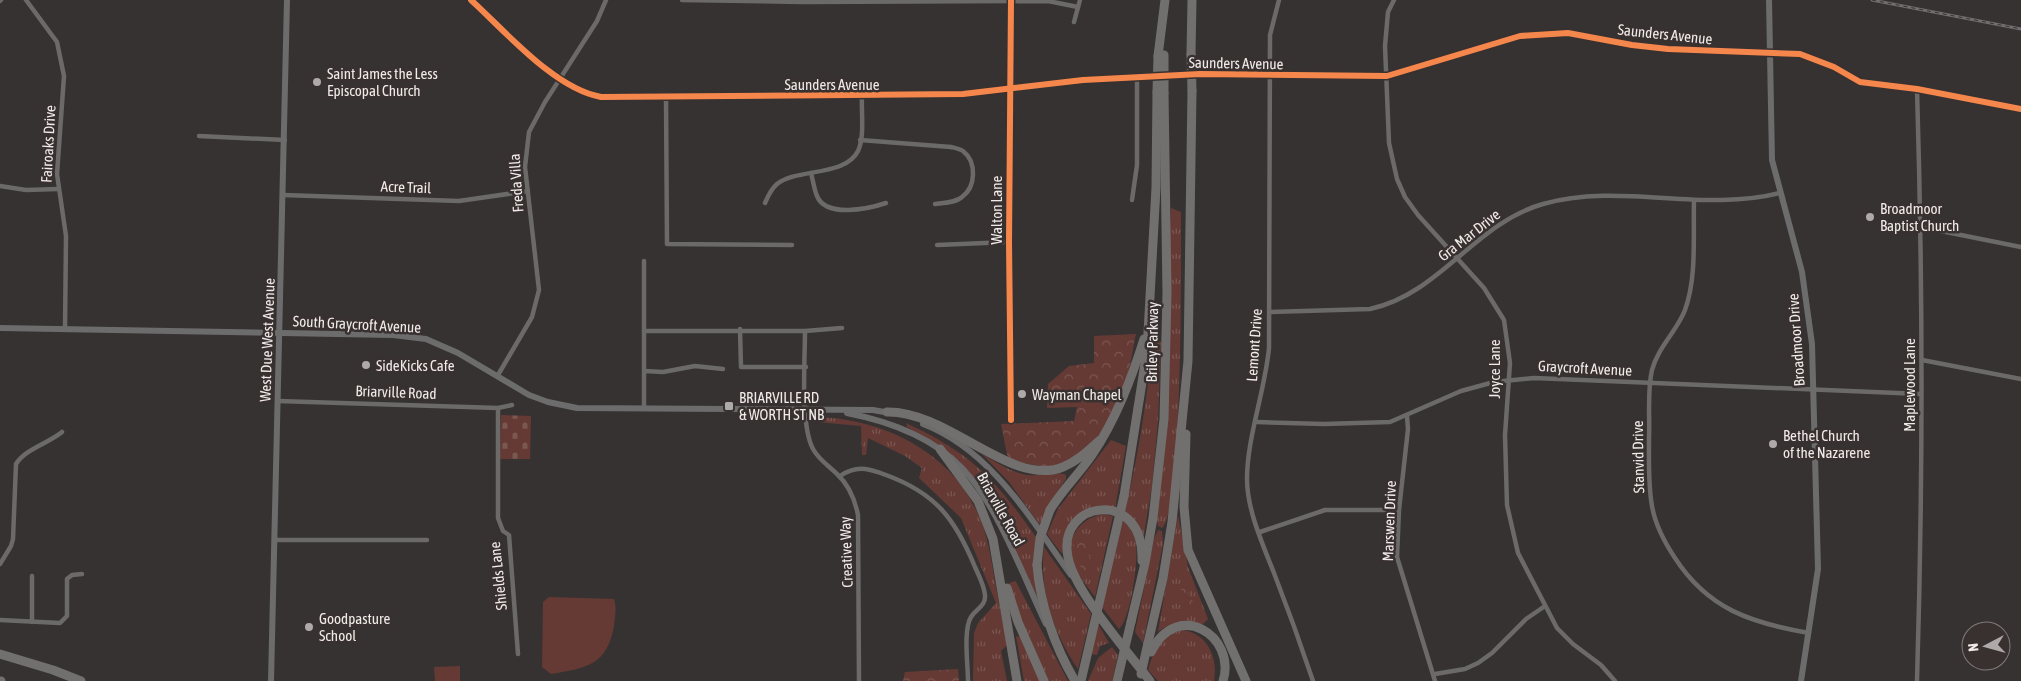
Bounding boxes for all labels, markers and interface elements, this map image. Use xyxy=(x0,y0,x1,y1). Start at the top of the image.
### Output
street label: Saunders Avenue xyxy=(1617,21,1713,47)
street label: Saunders Avenue xyxy=(1188,54,1284,72)
place label: Saint James the Less Episcopal Church xyxy=(327,65,438,99)
marker: Saint James the Less Episcopal Church xyxy=(311,76,323,88)
street label: Saunders Avenue xyxy=(784,76,880,93)
street label: Fairoaks Drive xyxy=(37,105,59,183)
street label: Freda Villa xyxy=(505,153,527,213)
street label: Walton Lane xyxy=(988,175,1005,244)
street label: Acre Trail xyxy=(381,178,432,196)
place label: Broadmoor Baptist Church xyxy=(1880,200,1959,234)
street label: Gra Mar Drive xyxy=(1435,205,1503,264)
marker: Broadmoor Baptist Church xyxy=(1864,211,1876,223)
street label: West Due West Avenue xyxy=(256,278,278,402)
street label: Broadmoor Drive xyxy=(1784,293,1808,387)
street label: Briley Parkway xyxy=(1143,301,1161,383)
street label: Lemont Drive xyxy=(1243,308,1265,382)
street label: South Graycroft Avenue xyxy=(292,312,422,336)
street label: Maplewood Lane xyxy=(1901,338,1918,432)
street label: Joyce Lane xyxy=(1486,339,1503,399)
place label: SideKicks Cafe xyxy=(376,357,455,374)
street label: Graycroft Avenue xyxy=(1538,357,1633,379)
marker: SideKicks Cafe xyxy=(360,359,372,371)
street label: Briarville Road xyxy=(355,382,437,402)
place label: Wayman Chapel xyxy=(1032,386,1122,403)
marker: Wayman Chapel xyxy=(1016,388,1028,400)
place label: BRIARVILLE RD & WORTH ST NB xyxy=(739,389,824,423)
marker: BRIARVILLE RD & WORTH ST NB xyxy=(723,400,735,412)
street label: Stanvid Drive xyxy=(1629,420,1647,494)
place label: Bethel Church of the Nazarene xyxy=(1783,427,1870,461)
marker: Bethel Church of the Nazarene xyxy=(1767,438,1779,450)
street label: Briarville Road xyxy=(974,469,1028,549)
street label: Marswen Drive xyxy=(1379,480,1399,562)
street label: Creative Way xyxy=(836,516,856,588)
street label: Shields Lane xyxy=(486,541,510,611)
place label: Goodpasture School xyxy=(319,610,391,644)
marker: Goodpasture School xyxy=(303,621,315,633)
north arrow xyxy=(1961,621,2011,671)
text: N xyxy=(1965,642,1981,652)

